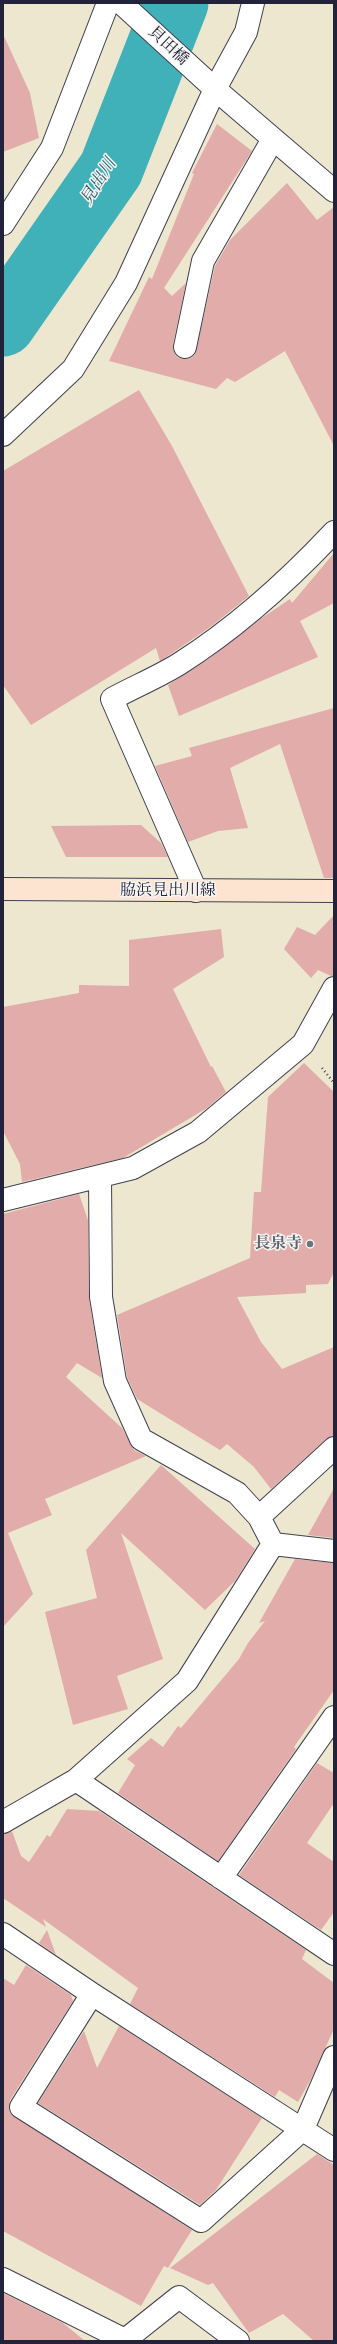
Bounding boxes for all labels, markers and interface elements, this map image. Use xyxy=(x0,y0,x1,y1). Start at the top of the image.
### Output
street label: 貝田橋 xyxy=(144,23,192,69)
water label: 見出川 xyxy=(77,155,121,209)
street label: 脇浜見出川線 xyxy=(120,881,216,901)
place label: 長泉寺 xyxy=(254,1234,302,1254)
marker: 長泉寺 xyxy=(305,1239,315,1249)

